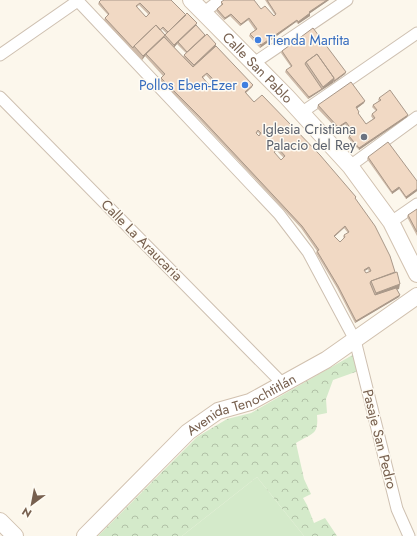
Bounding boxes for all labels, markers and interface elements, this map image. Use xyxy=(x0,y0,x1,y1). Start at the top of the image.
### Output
street label: Calle San Pablo xyxy=(218,27,298,108)
place label: Tienda Martita xyxy=(266,30,350,50)
marker: Tienda Martita xyxy=(253,35,263,45)
place label: Pollos Eben-Ezer xyxy=(139,75,237,95)
marker: Pollos Eben-Ezer xyxy=(240,80,250,90)
place label: Iglesia Cristiana Palacio del Rey xyxy=(262,119,357,155)
marker: Iglesia Cristiana Palacio del Rey xyxy=(359,132,369,142)
street label: Calle La Araucaria xyxy=(97,195,187,285)
street label: Avenida Tenochtitlán xyxy=(182,368,300,440)
street label: Pasaje San Pedro xyxy=(358,387,402,491)
north arrow xyxy=(12,484,52,524)
text: N xyxy=(19,503,35,522)

